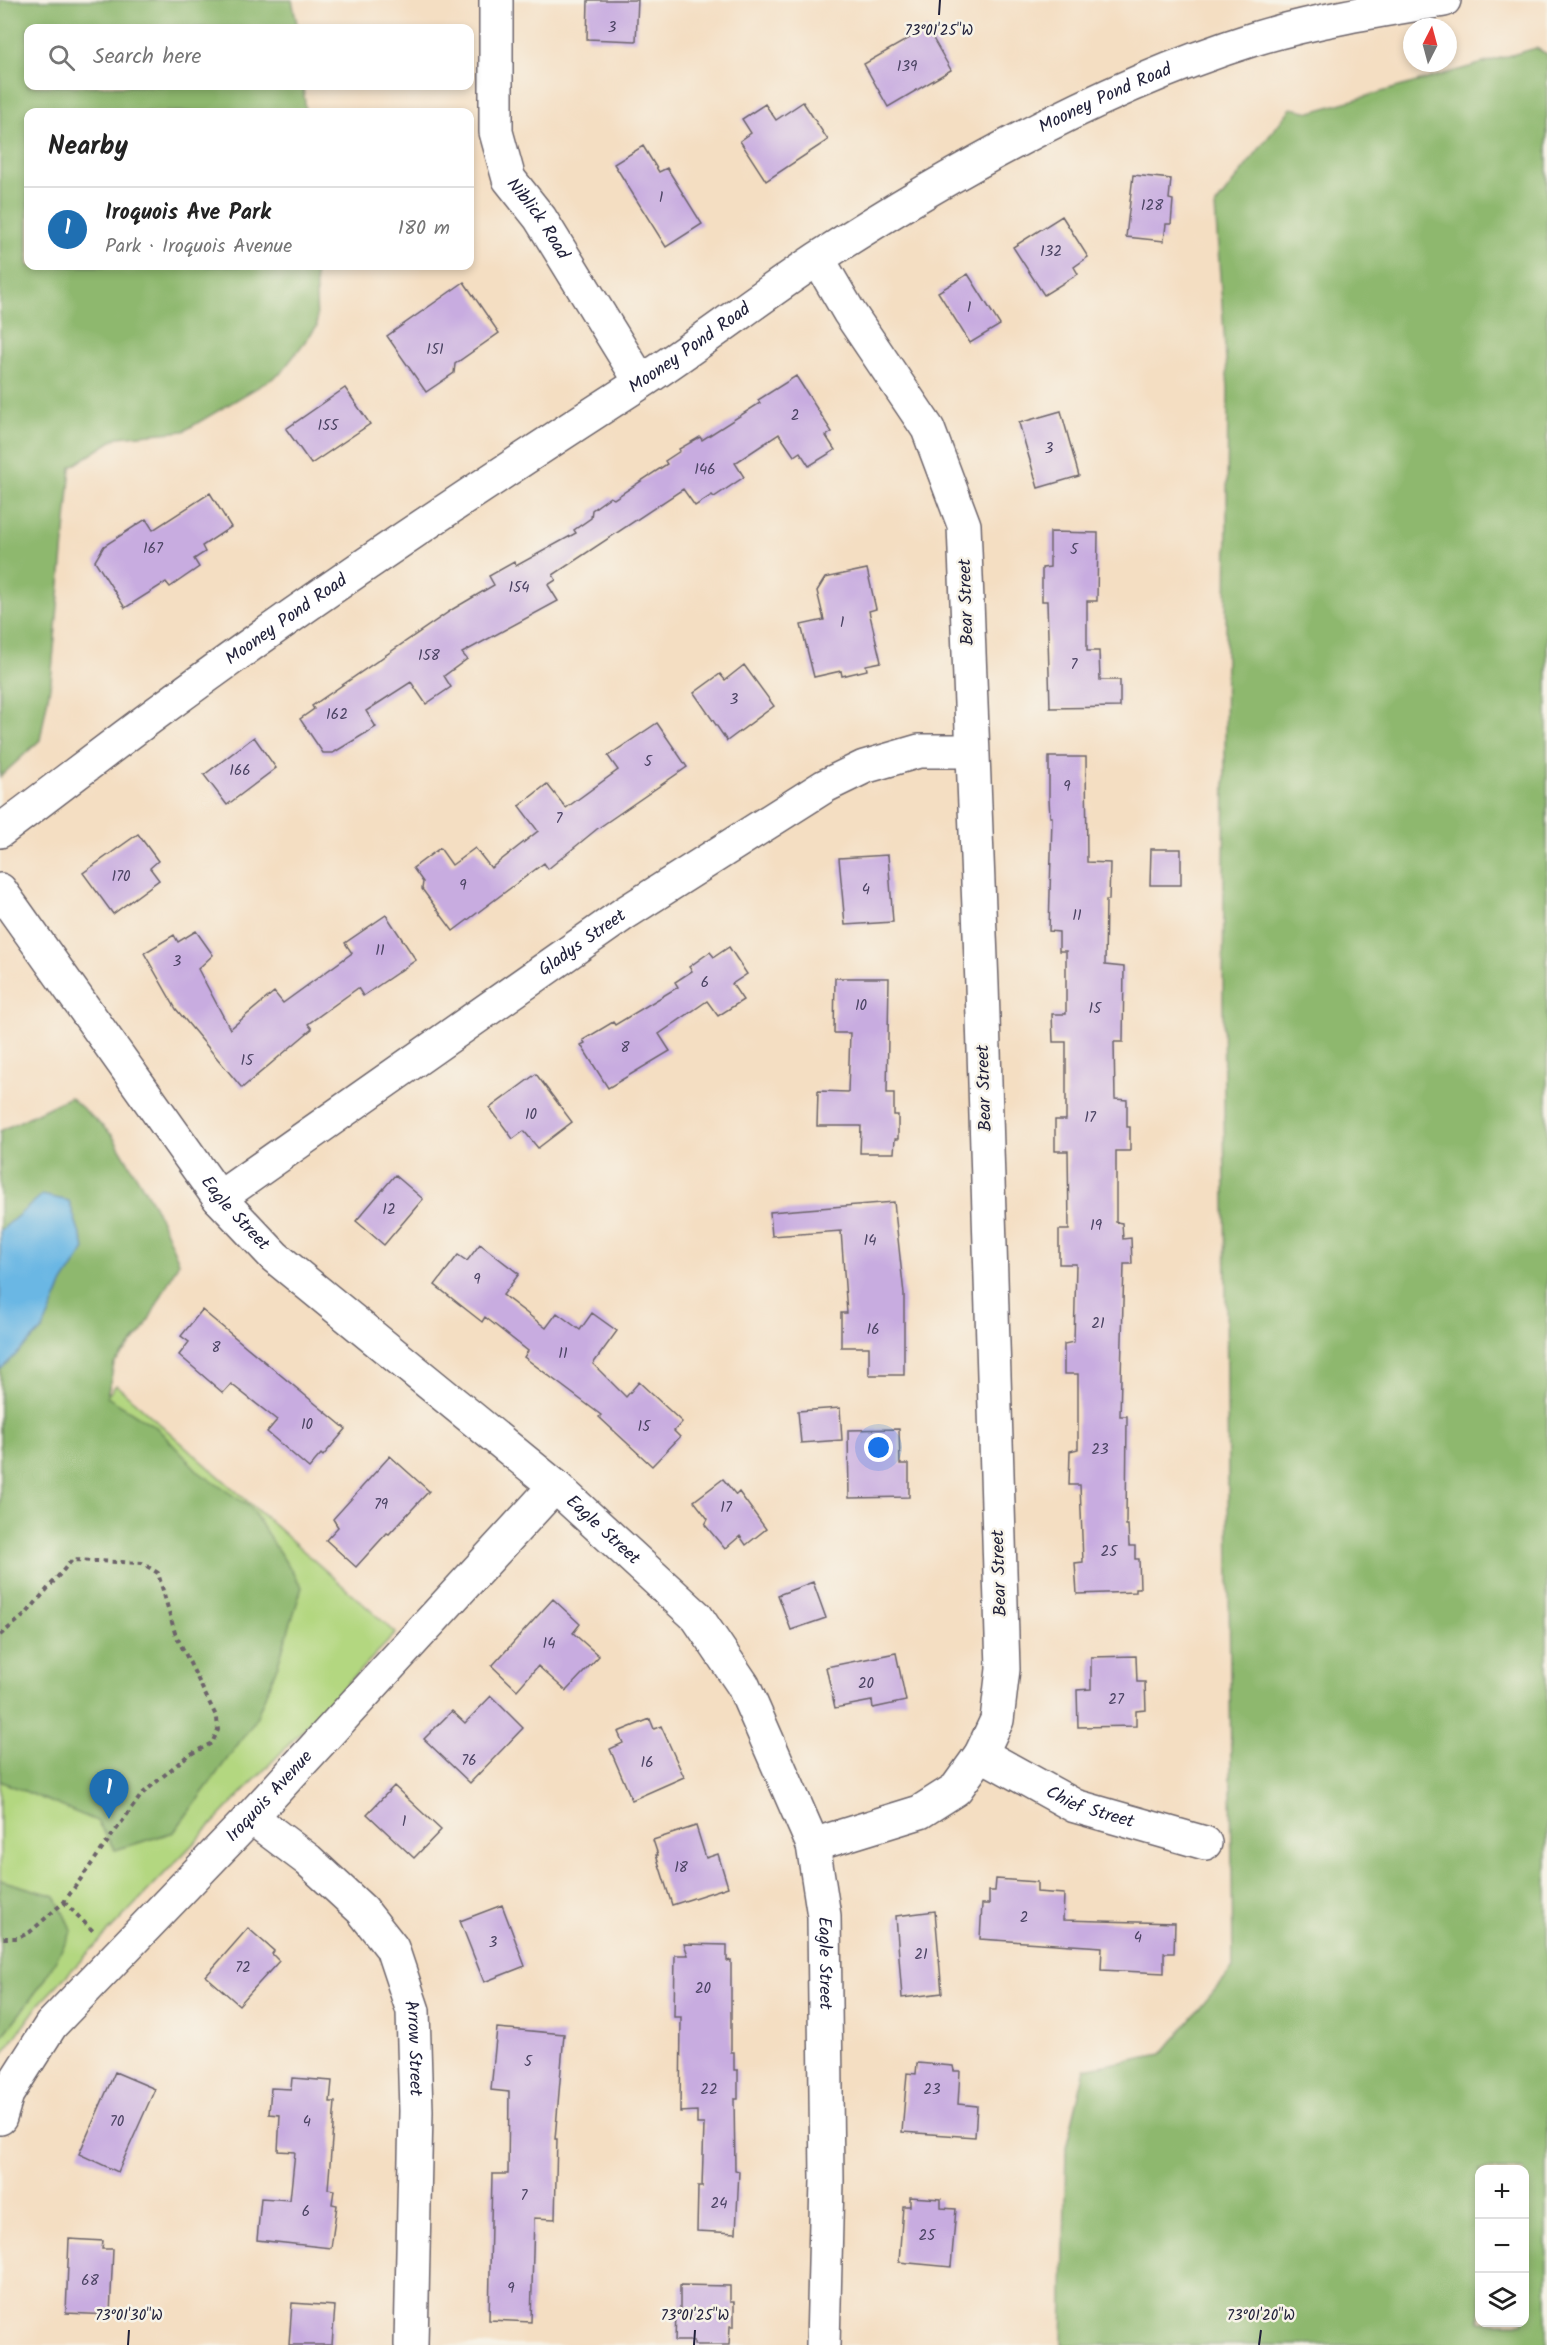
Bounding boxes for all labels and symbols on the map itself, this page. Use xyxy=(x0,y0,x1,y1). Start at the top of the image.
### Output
house number: 3 xyxy=(608,16,617,40)
north arrow xyxy=(1403,18,1457,72)
text: 73°01'25"W xyxy=(905,19,973,43)
house number: 139 xyxy=(897,55,918,79)
street label: Mooney Pond Road xyxy=(1034,55,1177,141)
street label: Niblick Road xyxy=(499,172,577,266)
house number: 1 xyxy=(659,186,664,210)
house number: 128 xyxy=(1141,194,1164,218)
house number: 132 xyxy=(1040,240,1062,264)
street label: Mooney Pond Road xyxy=(623,295,758,401)
house number: 1 xyxy=(967,296,972,320)
house number: 151 xyxy=(426,338,444,362)
house number: 2 xyxy=(791,404,799,428)
house number: 155 xyxy=(318,414,339,438)
house number: 3 xyxy=(1045,437,1054,461)
house number: 146 xyxy=(694,458,716,482)
house number: 167 xyxy=(143,537,164,561)
house number: 5 xyxy=(1070,538,1079,562)
street label: Bear Street xyxy=(951,557,983,646)
street label: Mooney Pond Road xyxy=(219,566,354,673)
house number: 154 xyxy=(508,576,530,600)
house number: 1 xyxy=(840,611,845,635)
house number: 158 xyxy=(418,644,441,668)
house number: 7 xyxy=(1071,653,1079,677)
house number: 3 xyxy=(730,688,739,712)
house number: 162 xyxy=(326,703,348,727)
house number: 5 xyxy=(644,750,653,774)
house number: 166 xyxy=(229,759,251,783)
house number: 9 xyxy=(1063,775,1071,799)
house number: 7 xyxy=(556,807,564,831)
house number: 170 xyxy=(111,865,131,889)
house number: 9 xyxy=(459,874,467,898)
house number: 4 xyxy=(862,878,870,902)
street label: Gladys Street xyxy=(532,901,633,984)
house number: 11 xyxy=(1072,904,1082,928)
house number: 11 xyxy=(375,939,385,963)
house number: 3 xyxy=(173,950,182,974)
house number: 6 xyxy=(701,971,709,995)
house number: 10 xyxy=(855,994,868,1018)
house number: 15 xyxy=(1089,997,1102,1021)
house number: 8 xyxy=(620,1036,630,1060)
street label: Bear Street xyxy=(969,1043,1001,1132)
house number: 15 xyxy=(241,1049,254,1073)
house number: 10 xyxy=(525,1103,538,1127)
house number: 17 xyxy=(1084,1106,1097,1130)
street label: Eagle Street xyxy=(193,1170,277,1258)
house number: 12 xyxy=(382,1198,396,1222)
house number: 19 xyxy=(1090,1214,1103,1238)
house number: 14 xyxy=(864,1229,876,1253)
house number: 9 xyxy=(473,1268,481,1292)
house number: 21 xyxy=(1091,1312,1105,1336)
house number: 16 xyxy=(866,1318,880,1342)
house number: 8 xyxy=(211,1336,221,1360)
house number: 11 xyxy=(558,1342,568,1366)
house number: 10 xyxy=(301,1413,314,1437)
house number: 15 xyxy=(638,1415,651,1439)
your location xyxy=(864,1433,893,1462)
house number: 23 xyxy=(1091,1438,1109,1462)
street label: Eagle Street xyxy=(559,1488,648,1573)
house number: 79 xyxy=(374,1493,389,1517)
house number: 17 xyxy=(720,1496,733,1520)
street label: Bear Street xyxy=(984,1528,1016,1617)
house number: 25 xyxy=(1101,1540,1118,1564)
house number: 14 xyxy=(543,1632,555,1656)
house number: 20 xyxy=(858,1672,875,1696)
house number: 27 xyxy=(1108,1688,1125,1712)
street label: Iroquois Avenue xyxy=(219,1744,320,1849)
house number: 76 xyxy=(461,1749,477,1773)
house number: 16 xyxy=(640,1751,654,1775)
pin: 1 xyxy=(90,1770,128,1819)
street label: Chief Street xyxy=(1040,1778,1138,1837)
house number: 1 xyxy=(402,1810,407,1834)
house number: 18 xyxy=(674,1856,689,1880)
house number: 2 xyxy=(1020,1906,1028,1930)
street label: Eagle Street xyxy=(810,1917,840,2011)
house number: 4 xyxy=(1134,1926,1142,1950)
house number: 3 xyxy=(489,1931,498,1955)
house number: 21 xyxy=(914,1943,928,1967)
house number: 72 xyxy=(235,1956,251,1980)
house number: 20 xyxy=(695,1977,712,2001)
street label: Arrow Street xyxy=(396,1996,430,2098)
house number: 5 xyxy=(524,2050,533,2074)
house number: 22 xyxy=(700,2078,718,2102)
house number: 23 xyxy=(923,2078,941,2102)
house number: 70 xyxy=(110,2110,125,2134)
house number: 4 xyxy=(303,2110,311,2134)
house number: 7 xyxy=(521,2184,529,2208)
house number: 24 xyxy=(711,2192,727,2216)
house number: 6 xyxy=(302,2200,310,2224)
house number: 25 xyxy=(919,2224,936,2248)
house number: 68 xyxy=(81,2269,100,2293)
house number: 9 xyxy=(507,2277,515,2301)
text: 73°01'30"W xyxy=(95,2304,163,2328)
text: 73°01'25"W xyxy=(661,2304,729,2328)
text: 73°01'20"W xyxy=(1227,2304,1295,2328)

